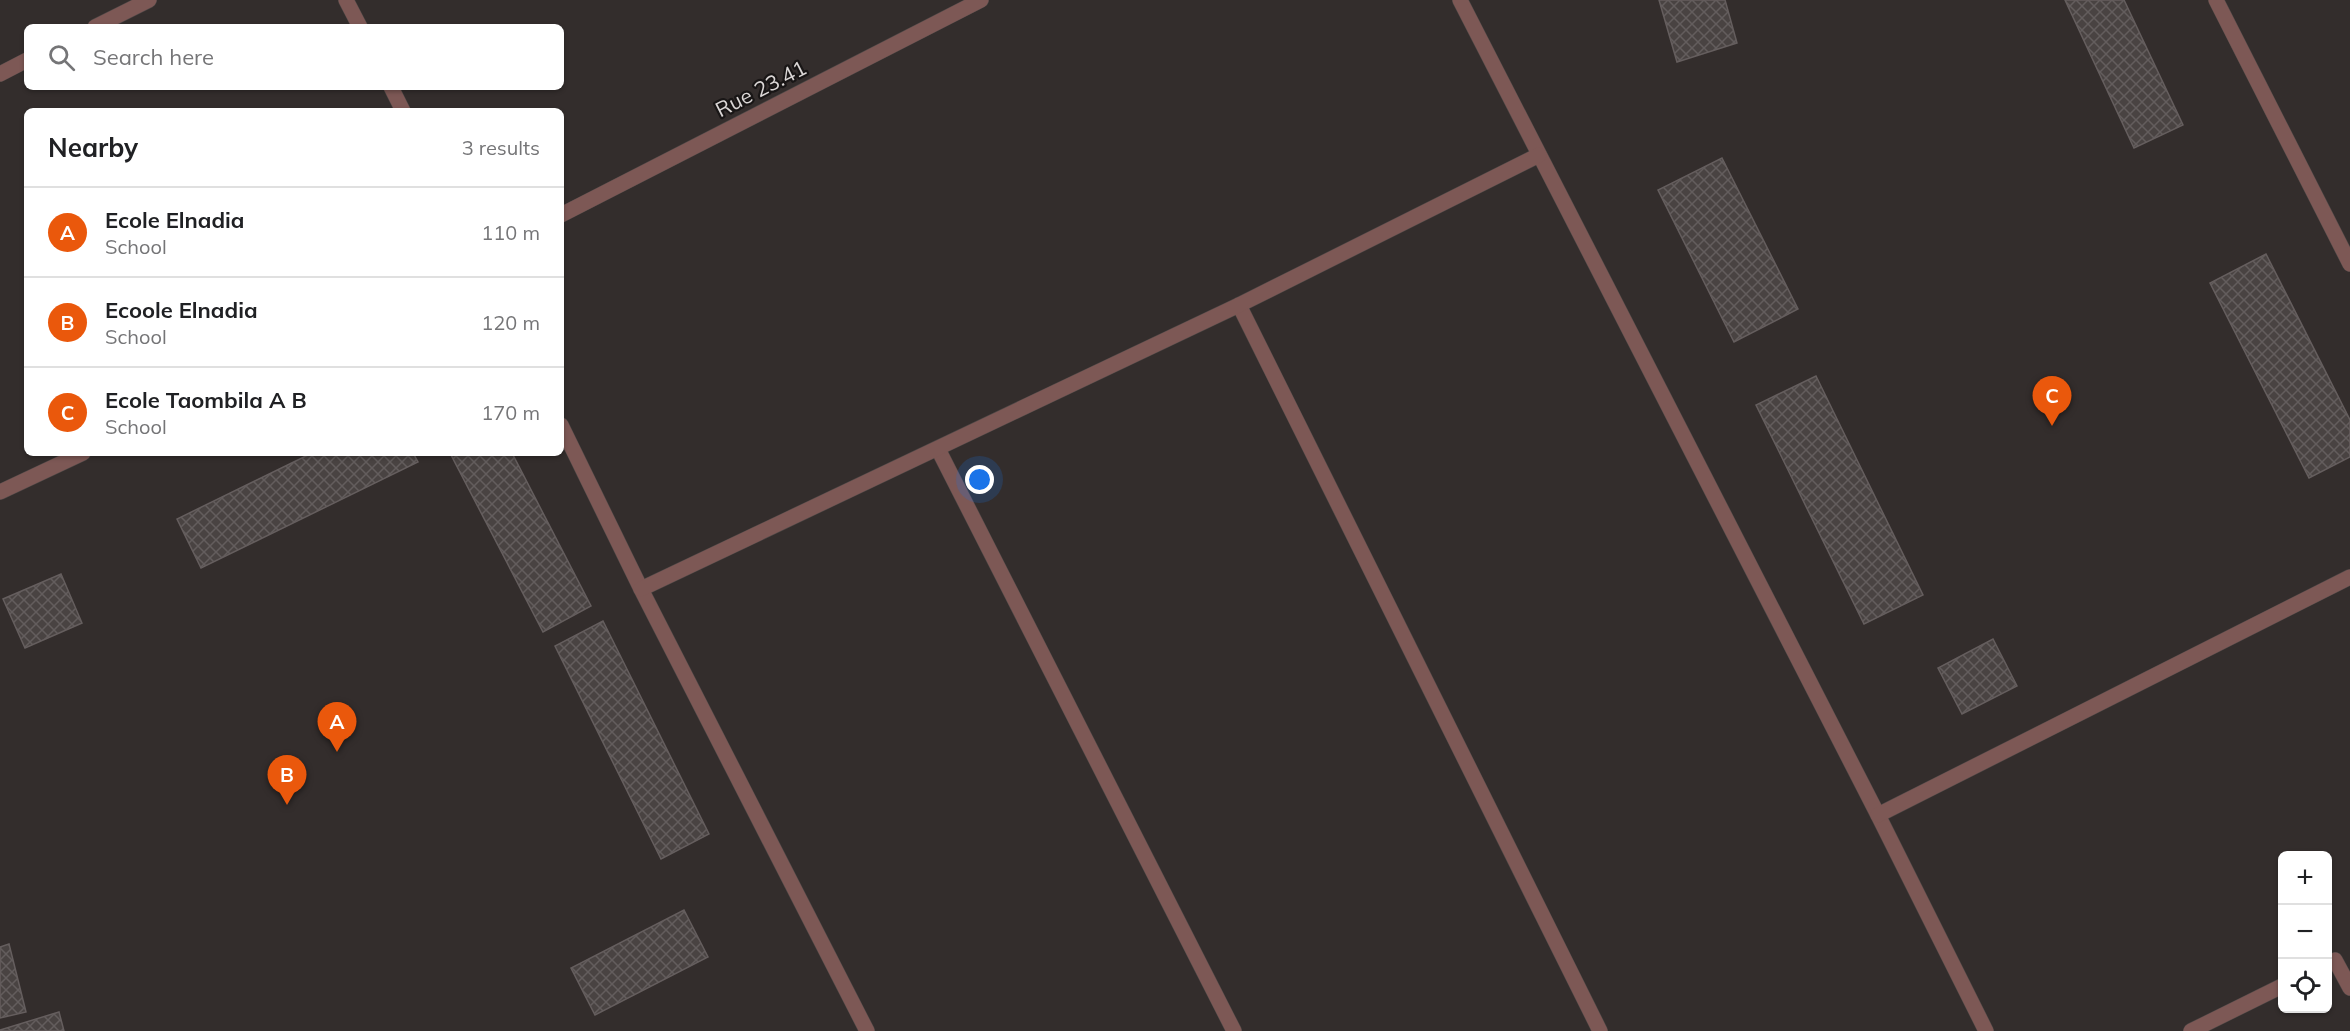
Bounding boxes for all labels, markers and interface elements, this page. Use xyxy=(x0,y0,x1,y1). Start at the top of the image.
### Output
search box xyxy=(24,24,564,90)
icon: search xyxy=(45,41,78,74)
text: Search here xyxy=(93,43,214,71)
street label: Rue 23.41 xyxy=(711,54,810,122)
text: Nearby xyxy=(48,131,138,164)
text: 3 results xyxy=(462,135,540,160)
text: Ecole Elnadia xyxy=(105,206,245,234)
text: A xyxy=(60,220,75,245)
text: 110 m xyxy=(481,220,540,245)
text: School xyxy=(105,234,167,259)
text: Ecoole Elnadia xyxy=(105,296,258,324)
text: B xyxy=(61,310,74,335)
text: 120 m xyxy=(481,310,540,335)
text: School xyxy=(105,324,167,349)
pin: C xyxy=(2032,376,2072,426)
text: Ecole Taombila A B xyxy=(105,386,307,414)
text: C xyxy=(61,400,74,425)
text: 170 m xyxy=(481,400,540,425)
text: School xyxy=(105,414,167,439)
your location xyxy=(965,465,994,494)
pin: A xyxy=(318,702,356,752)
pin: B xyxy=(268,756,306,805)
map controls xyxy=(2278,851,2332,1013)
button: + xyxy=(2278,851,2332,905)
button: − xyxy=(2278,905,2332,959)
button: locate xyxy=(2278,959,2332,1013)

